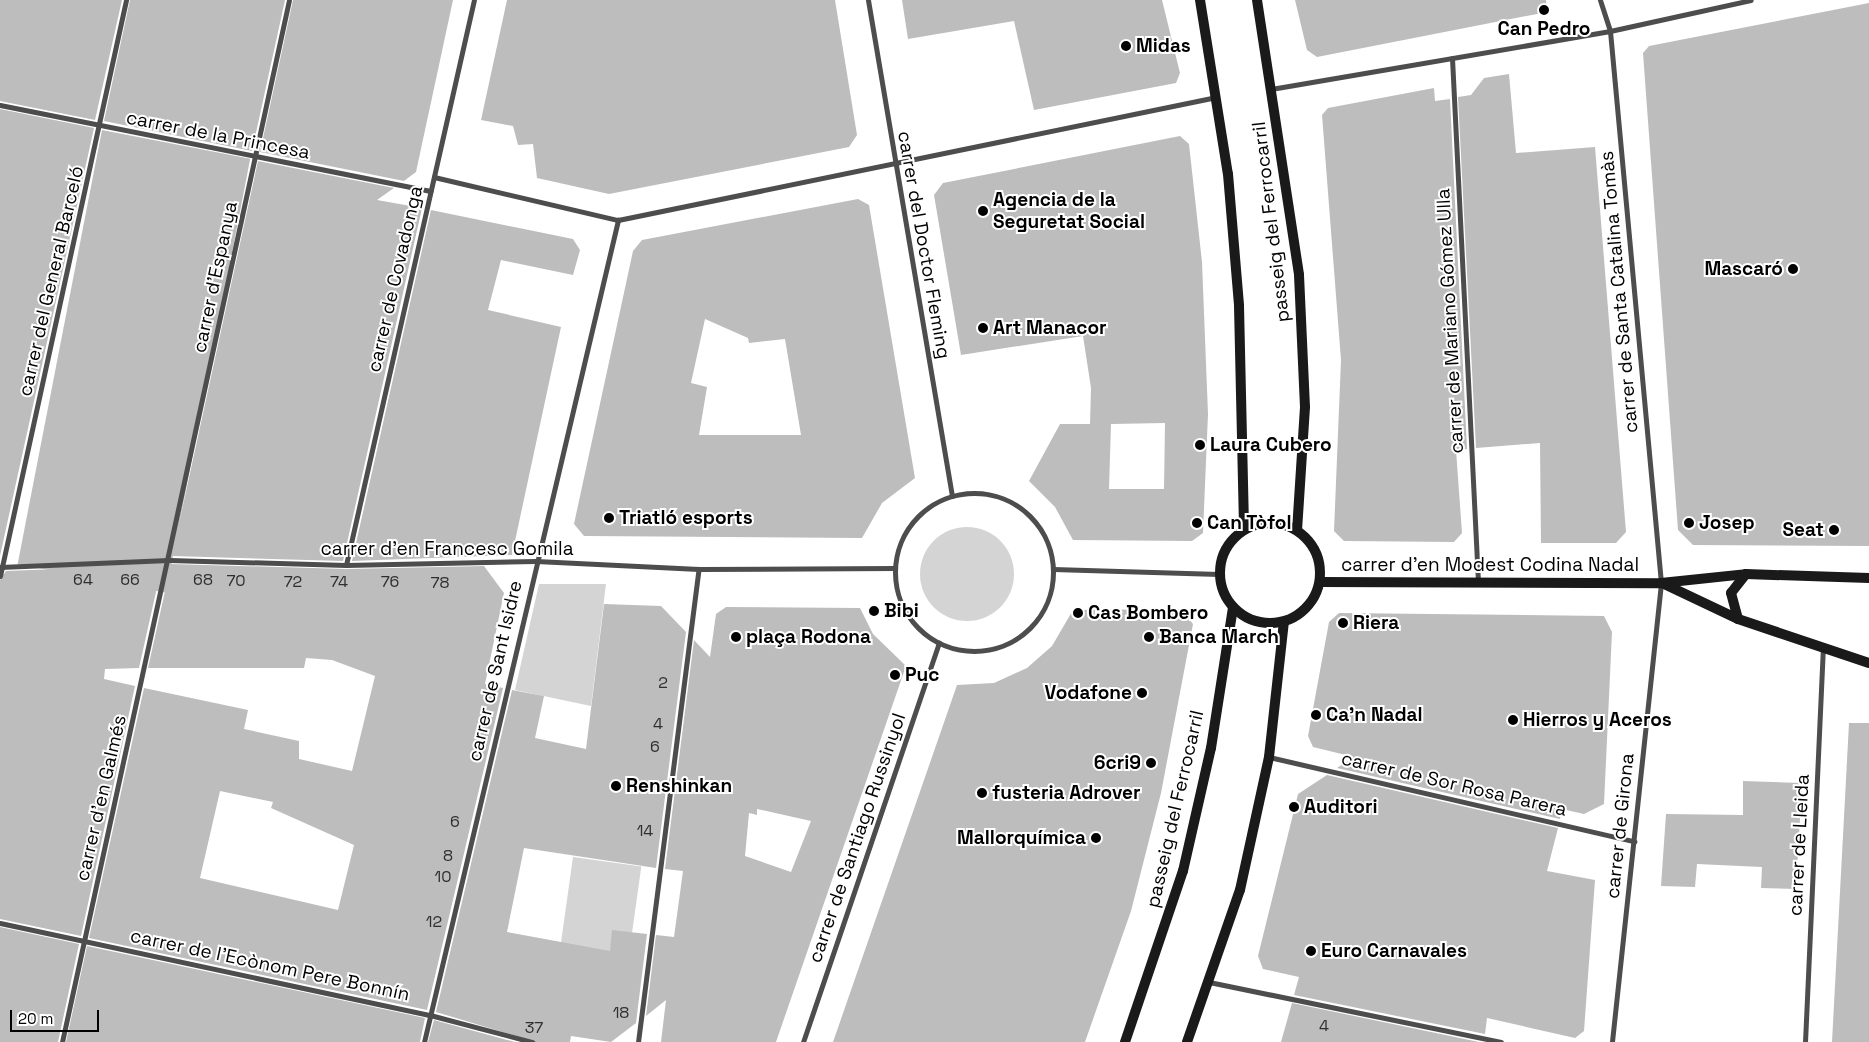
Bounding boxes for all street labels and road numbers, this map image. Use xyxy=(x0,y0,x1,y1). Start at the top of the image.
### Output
street label: carrer de la Princesa xyxy=(124,106,312,164)
street label: passeig del Ferrocarril xyxy=(1247,120,1295,324)
street label: carrer del Doctor Fleming xyxy=(893,129,955,361)
street label: carrer de Santa Catalina Tomàs xyxy=(1595,150,1643,434)
street label: carrer del General Barceló xyxy=(13,164,89,398)
street label: carrer de Covadonga xyxy=(362,183,428,375)
street label: carrer de Mariano Gómez Ulla xyxy=(1432,188,1468,454)
street label: carrer d'Espanya xyxy=(188,199,242,355)
street label: carrer d'en Francesc Gomila xyxy=(320,538,574,560)
street label: carrer d'en Modest Codina Nadal xyxy=(1341,554,1639,576)
street label: carrer de Sant Isidre xyxy=(463,578,527,764)
street label: passeig del Ferrocarril xyxy=(1141,708,1209,910)
street label: carrer de Santiago Russinyol xyxy=(803,710,911,966)
street label: carrer d'en Galmés xyxy=(71,713,131,883)
street label: carrer de Sor Rosa Parera xyxy=(1339,747,1569,821)
street label: carrer de Girona xyxy=(1601,752,1639,900)
street label: carrer de Lleida xyxy=(1784,773,1814,917)
street label: carrer de l'Ecònom Pere Bonnín xyxy=(128,924,412,1006)

